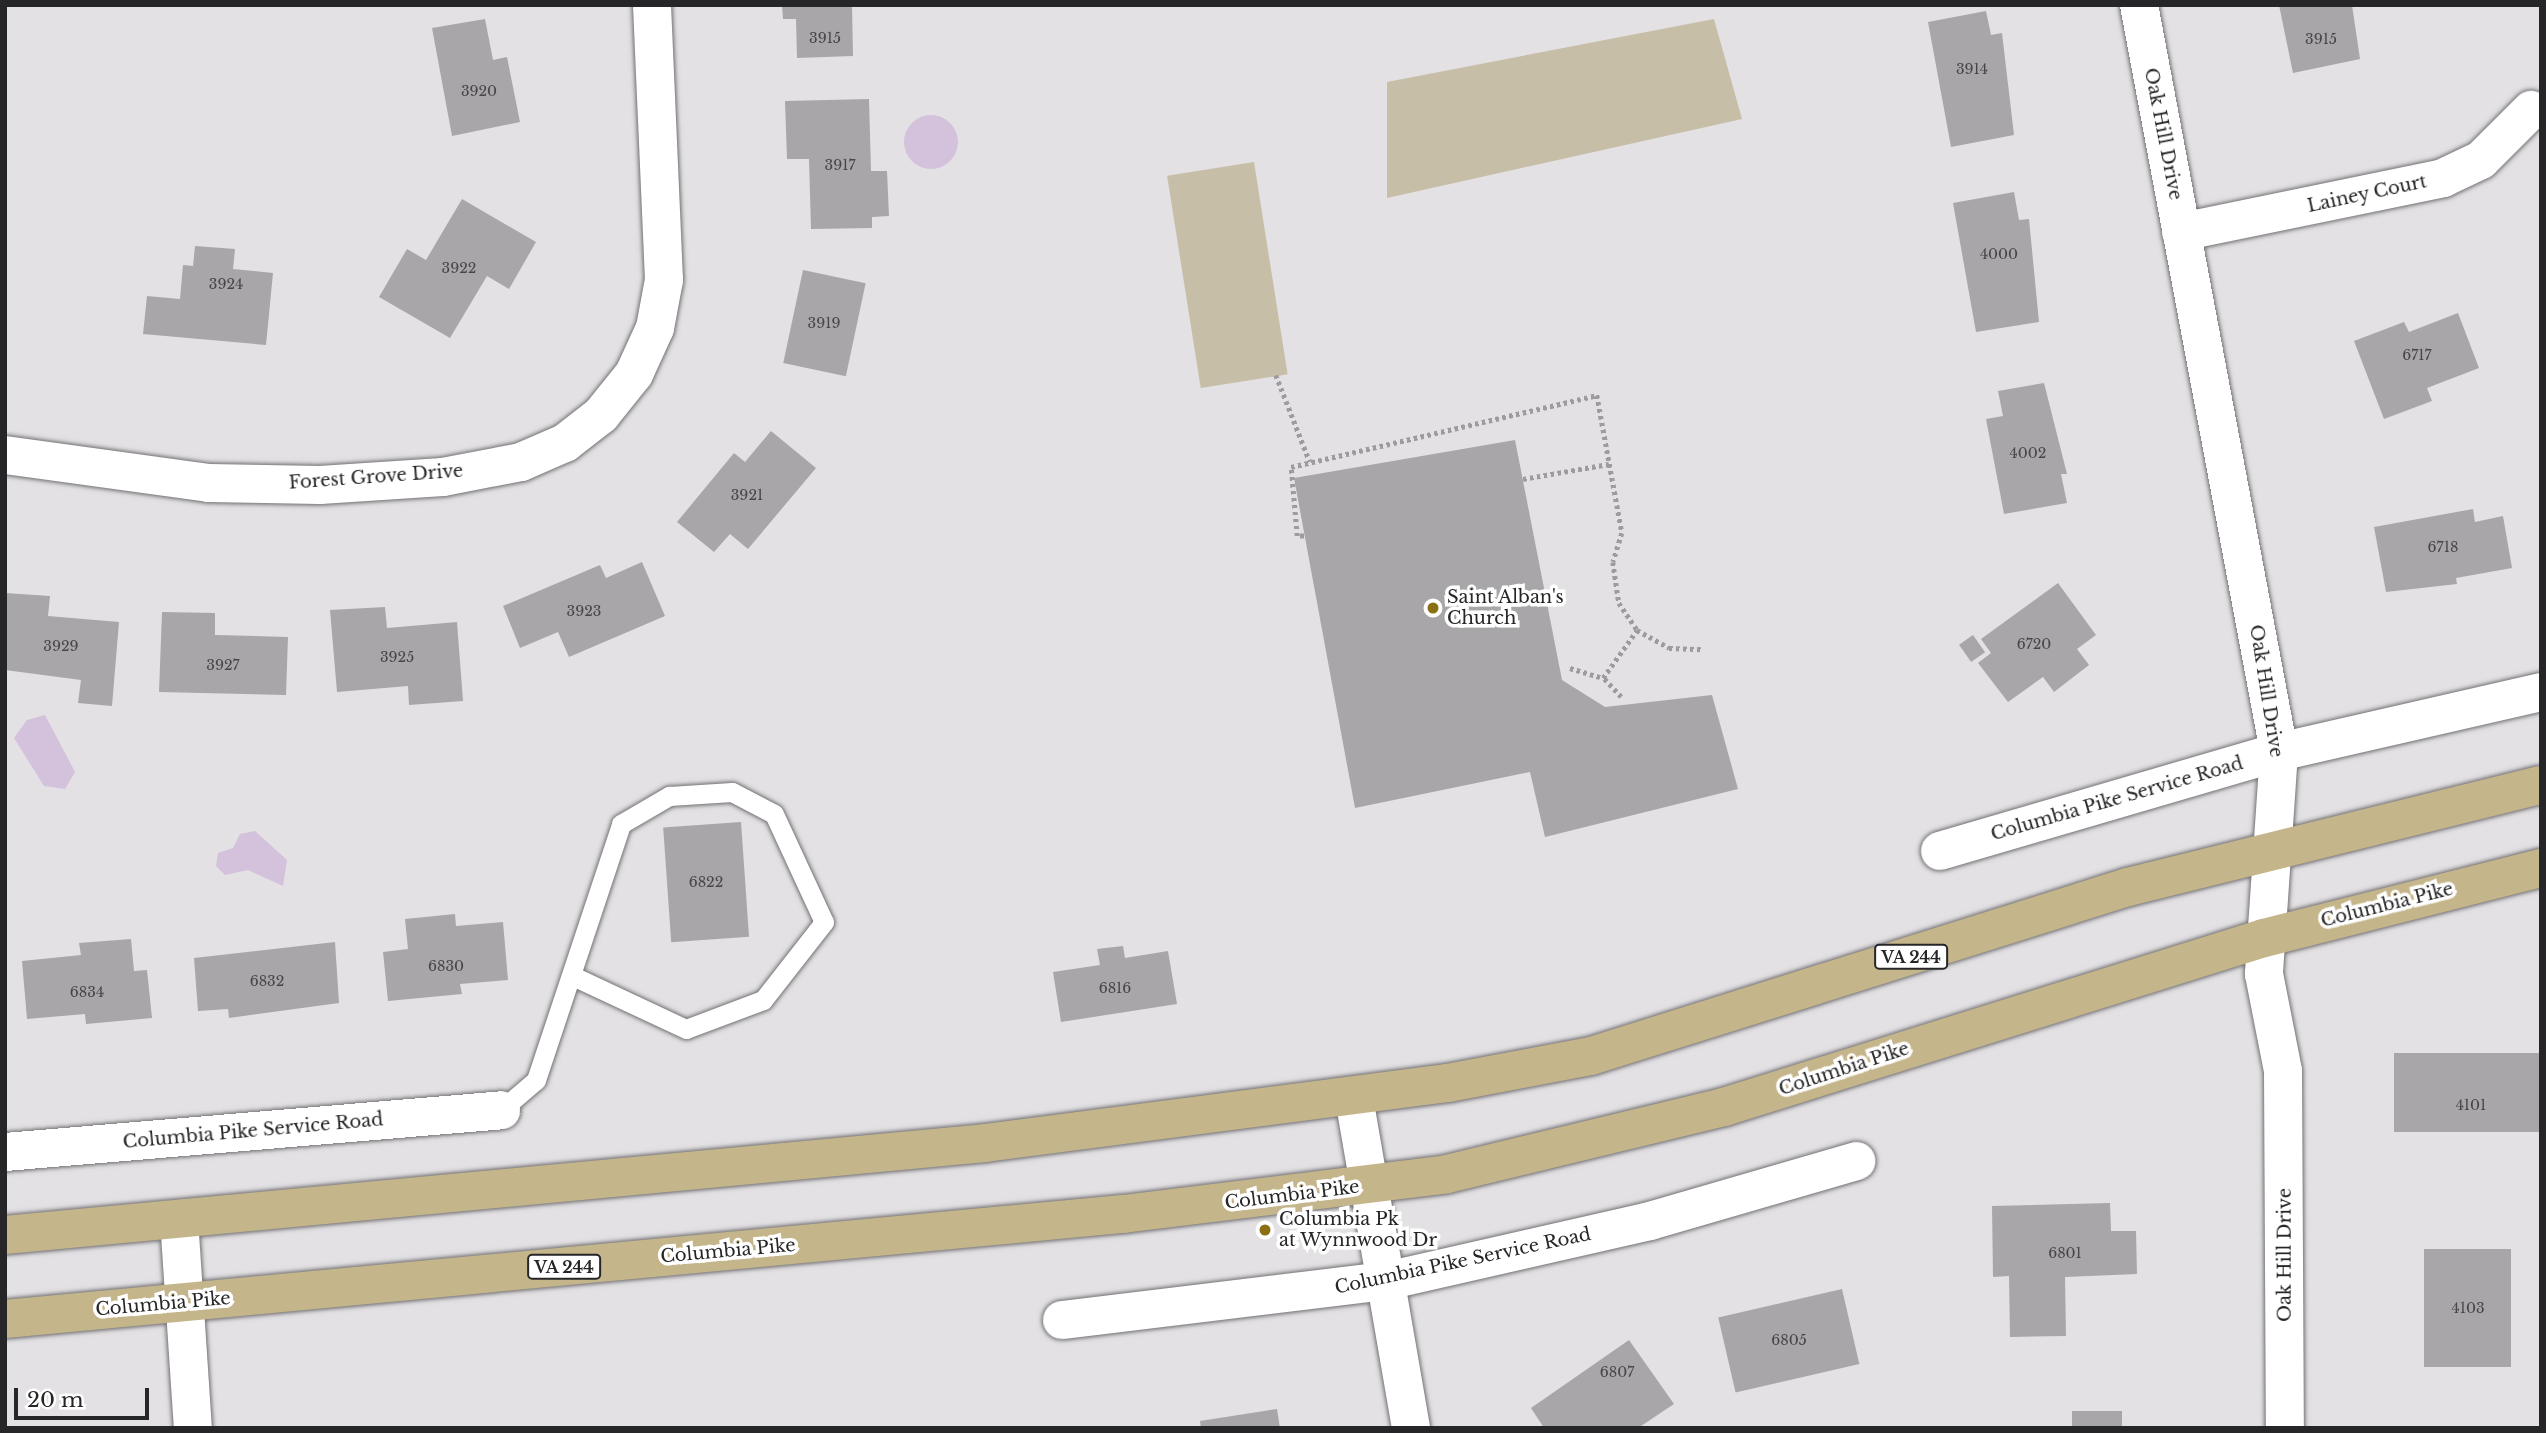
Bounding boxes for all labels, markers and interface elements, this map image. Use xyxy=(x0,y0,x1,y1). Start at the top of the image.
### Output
house number: 3915 xyxy=(809,30,841,46)
house number: 3915 xyxy=(2305,31,2337,47)
house number: 3914 xyxy=(1956,61,1988,77)
street label: Oak Hill Drive xyxy=(2140,66,2186,202)
house number: 3920 xyxy=(461,83,497,99)
house number: 3917 xyxy=(825,157,855,173)
street label: Lainey Court xyxy=(2305,171,2429,217)
house number: 4000 xyxy=(1980,246,2018,262)
house number: 3922 xyxy=(442,260,476,276)
house number: 3924 xyxy=(209,276,243,292)
house number: 3919 xyxy=(808,315,840,331)
house number: 6717 xyxy=(2402,347,2432,363)
house number: 4002 xyxy=(2010,445,2046,461)
street label: Forest Grove Drive xyxy=(288,460,464,494)
house number: 3921 xyxy=(731,487,763,503)
house number: 6718 xyxy=(2428,539,2458,555)
place label: Saint Alban's Church xyxy=(1447,587,1564,630)
marker: Saint Alban's Church xyxy=(1425,600,1441,616)
house number: 3923 xyxy=(567,603,601,619)
street label: Oak Hill Drive xyxy=(2245,623,2287,759)
house number: 6720 xyxy=(2017,636,2051,652)
house number: 3929 xyxy=(43,638,79,654)
house number: 3925 xyxy=(380,649,414,665)
house number: 3927 xyxy=(206,657,240,673)
street label: Columbia Pike Service Road xyxy=(1988,753,2246,845)
house number: 6822 xyxy=(689,874,723,890)
street label: Columbia Pike xyxy=(2319,878,2455,932)
road number: VA 244 xyxy=(1872,945,1950,970)
house number: 6830 xyxy=(428,958,464,974)
house number: 6832 xyxy=(250,973,284,989)
house number: 6816 xyxy=(1099,980,1131,996)
house number: 6834 xyxy=(70,984,104,1000)
street label: Columbia Pike xyxy=(1776,1038,1912,1100)
house number: 4101 xyxy=(2456,1097,2486,1113)
street label: Columbia Pike Service Road xyxy=(122,1109,384,1153)
street label: Columbia Pike xyxy=(1223,1176,1361,1214)
street label: Oak Hill Drive xyxy=(2274,1188,2296,1322)
place label: Columbia Pk at Wynnwood Dr xyxy=(1279,1209,1438,1252)
marker: Columbia Pk at Wynnwood Dr xyxy=(1257,1222,1273,1238)
street label: Columbia Pike Service Road xyxy=(1333,1223,1593,1299)
street label: Columbia Pike xyxy=(659,1234,797,1268)
house number: 6801 xyxy=(2048,1245,2082,1261)
road number: VA 244 xyxy=(526,1254,602,1280)
street label: Columbia Pike xyxy=(94,1287,232,1321)
house number: 4103 xyxy=(2451,1300,2485,1316)
house number: 6805 xyxy=(1771,1332,1807,1348)
house number: 6807 xyxy=(1600,1364,1634,1380)
scale bar xyxy=(18,1374,152,1418)
text: 20 m xyxy=(27,1387,84,1413)

